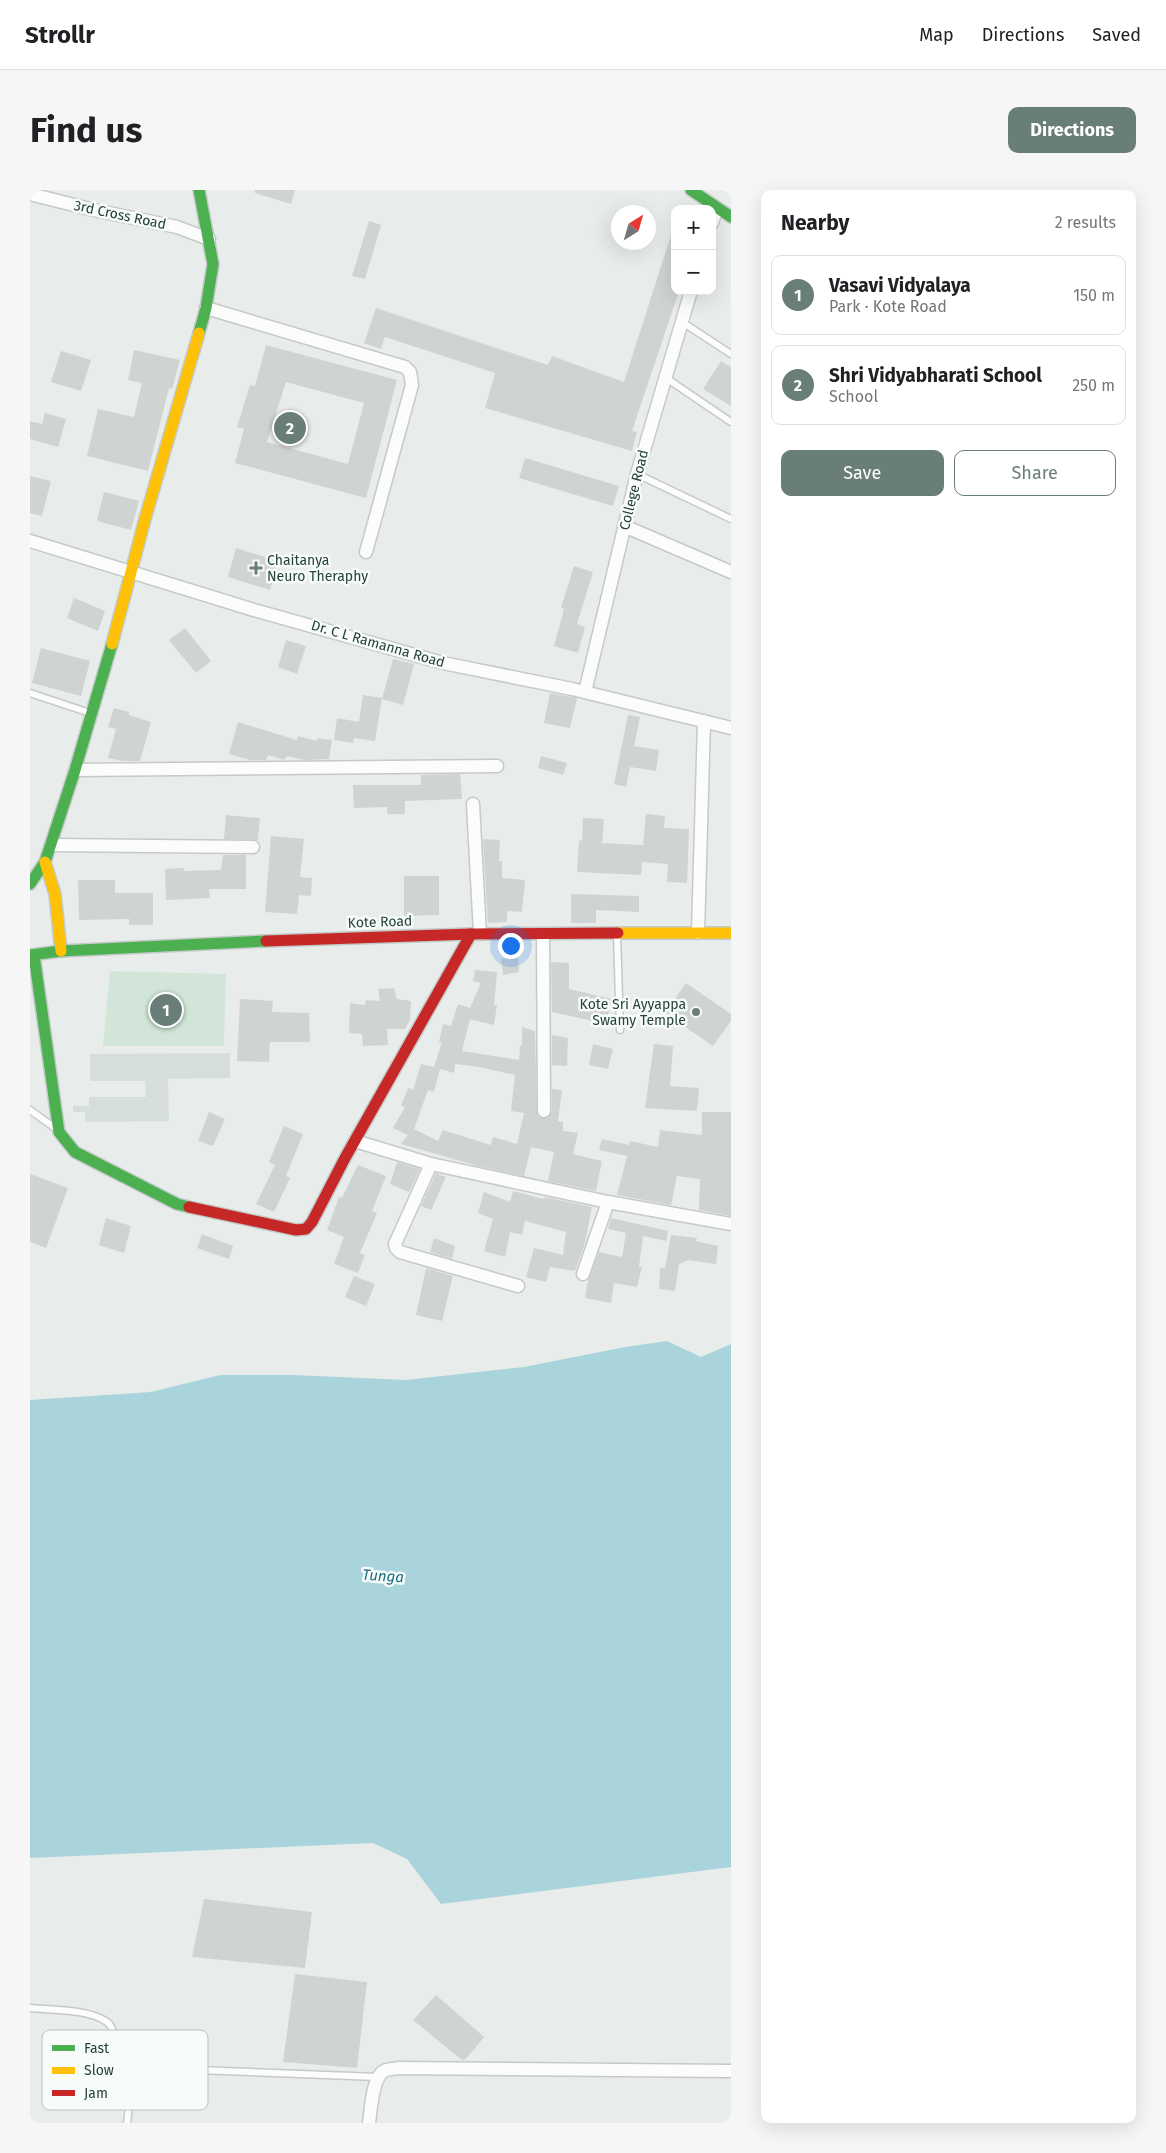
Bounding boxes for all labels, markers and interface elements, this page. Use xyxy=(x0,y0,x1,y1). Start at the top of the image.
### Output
text: Strollr xyxy=(25,21,95,49)
text: Map xyxy=(919,24,954,46)
text: Directions xyxy=(982,24,1064,46)
text: Saved xyxy=(1092,24,1141,46)
button: Directions xyxy=(1008,107,1136,153)
text: Find us xyxy=(30,109,142,151)
street label: 3rd Cross Road xyxy=(72,197,168,233)
north arrow xyxy=(611,205,656,250)
map controls xyxy=(671,205,716,295)
button: + xyxy=(671,205,716,250)
text: Nearby xyxy=(781,210,849,236)
text: 2 results xyxy=(1055,213,1116,232)
button: − xyxy=(671,250,716,295)
text: Vasavi Vidyalaya xyxy=(829,274,971,297)
text: 1 xyxy=(794,286,802,305)
text: 150 m xyxy=(1073,286,1115,305)
text: Park · Kote Road xyxy=(829,297,947,316)
text: Shri Vidyabharati School xyxy=(829,364,1042,387)
text: 2 xyxy=(794,376,802,395)
text: 250 m xyxy=(1072,376,1115,395)
text: School xyxy=(829,387,878,406)
pin: 2 xyxy=(274,409,306,447)
street label: College Road xyxy=(616,448,652,532)
button: Save xyxy=(781,450,944,496)
button: Share xyxy=(954,450,1116,496)
place label: Chaitanya Neuro Theraphy xyxy=(267,552,368,585)
marker: Chaitanya Neuro Theraphy xyxy=(249,561,263,575)
street label: Dr. C L Ramanna Road xyxy=(309,617,447,671)
street label: Kote Road xyxy=(347,912,413,932)
your location xyxy=(498,933,524,959)
pin: 1 xyxy=(150,991,182,1029)
place label: Kote Sri Ayyappa Swamy Temple xyxy=(580,996,686,1029)
marker: Kote Sri Ayyappa Swamy Temple xyxy=(690,1006,702,1018)
water label: Tunga xyxy=(362,1566,404,1586)
legend xyxy=(42,2030,208,2110)
text: Fast xyxy=(84,2040,110,2057)
text: Slow xyxy=(84,2062,114,2079)
text: Jam xyxy=(84,2085,108,2102)

